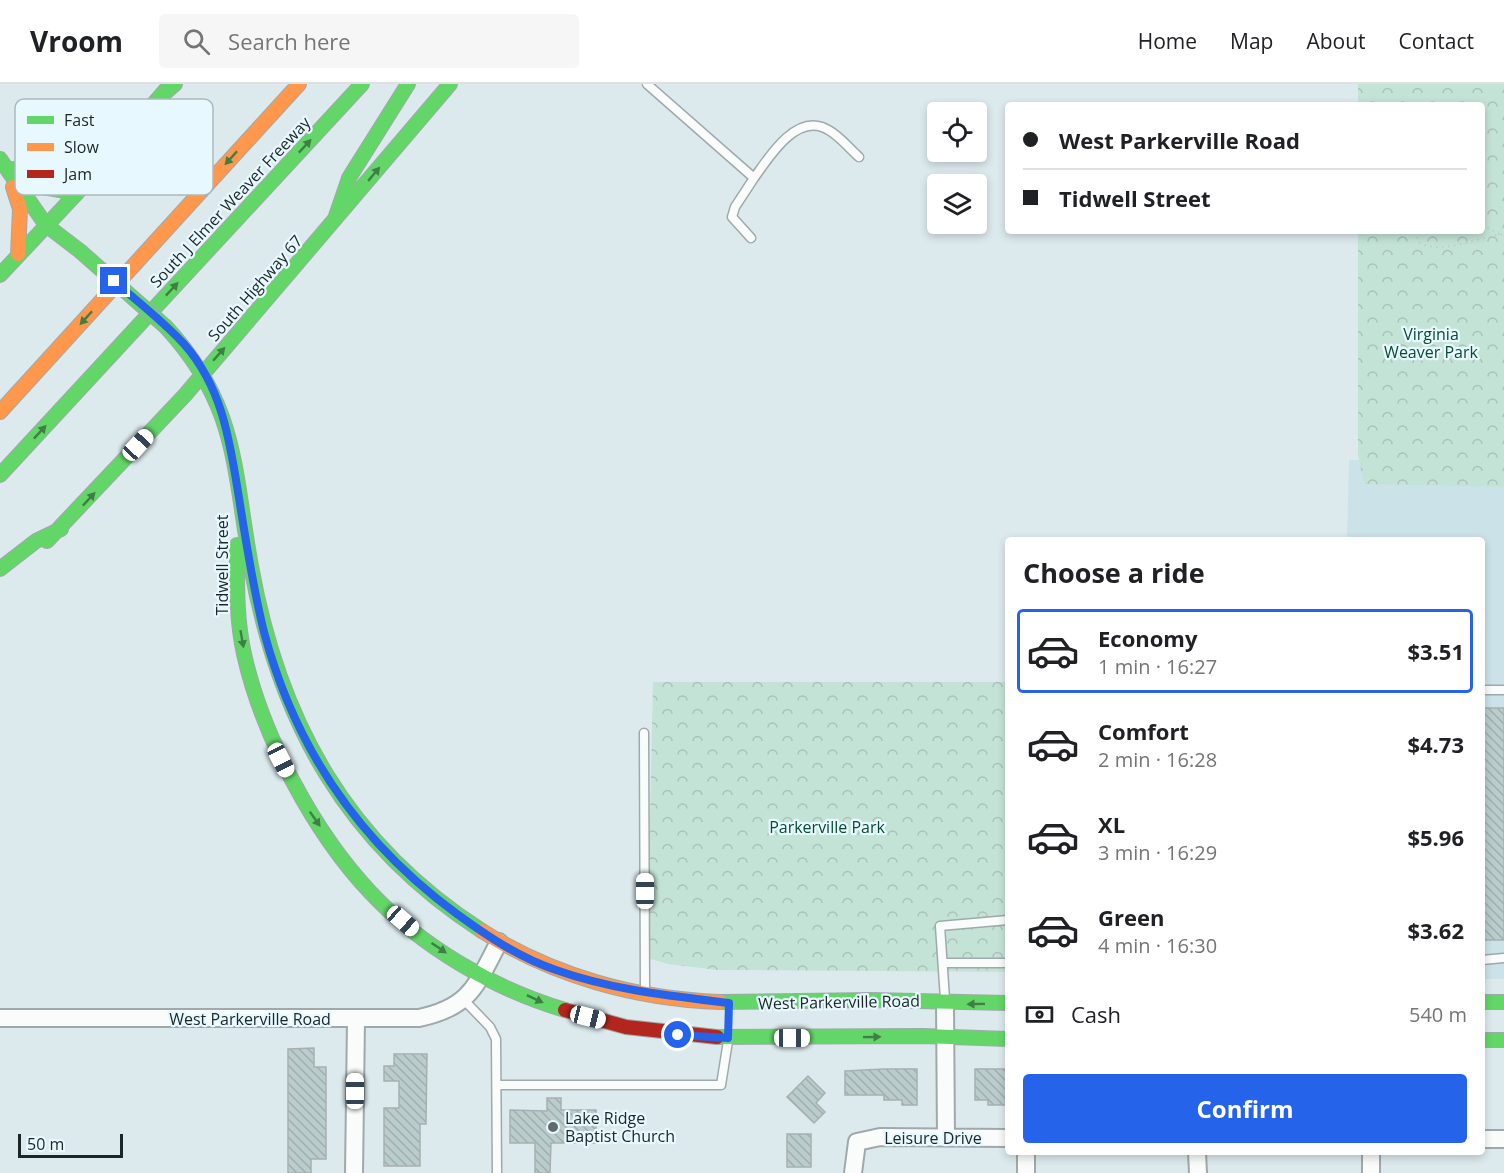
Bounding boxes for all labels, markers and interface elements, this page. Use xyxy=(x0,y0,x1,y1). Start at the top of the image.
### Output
search box xyxy=(159,14,579,68)
text: Vroom xyxy=(30,22,123,60)
icon: search xyxy=(180,25,213,58)
text: Search here xyxy=(228,26,351,56)
text: Home xyxy=(1138,27,1197,55)
text: Map xyxy=(1230,27,1273,55)
text: About xyxy=(1306,27,1366,55)
text: Contact xyxy=(1399,27,1474,55)
legend xyxy=(15,99,213,195)
map controls xyxy=(927,102,987,234)
button: locate xyxy=(927,102,987,162)
text: Fast xyxy=(64,109,95,131)
street label: South J Elmer Weaver Freeway xyxy=(145,111,316,292)
text: West Parkerville Road xyxy=(1059,125,1300,155)
text: Slow xyxy=(64,136,99,158)
one-way arrow xyxy=(297,139,311,153)
one-way arrow xyxy=(225,151,239,165)
text: Jam xyxy=(62,163,92,185)
one-way arrow xyxy=(367,166,380,182)
button: layers xyxy=(927,174,987,234)
text: Tidwell Street xyxy=(1059,183,1211,213)
street label: South Highway 67 xyxy=(203,230,307,346)
route end xyxy=(100,267,127,294)
one-way arrow xyxy=(165,282,178,297)
one-way arrow xyxy=(80,310,93,325)
park label: Virginia Weaver Park xyxy=(1384,323,1478,363)
one-way arrow xyxy=(213,346,226,362)
one-way arrow xyxy=(33,425,46,440)
car xyxy=(119,426,157,464)
one-way arrow xyxy=(82,492,95,507)
street label: Tidwell Street xyxy=(211,514,233,615)
text: Choose a ride xyxy=(1023,554,1205,591)
text: Economy xyxy=(1098,623,1197,653)
icon: car xyxy=(1026,624,1080,678)
one-way arrow xyxy=(238,630,247,649)
text: $3.51 xyxy=(1407,636,1464,666)
text: 1 min · 16:27 xyxy=(1098,653,1217,680)
text: Comfort xyxy=(1098,716,1189,746)
icon: car xyxy=(1026,717,1080,771)
text: $4.73 xyxy=(1407,729,1464,759)
car xyxy=(265,740,297,780)
text: 2 min · 16:28 xyxy=(1098,746,1217,773)
text: XL xyxy=(1098,809,1125,839)
one-way arrow xyxy=(309,810,321,826)
icon: car xyxy=(1026,810,1080,864)
park label: Parkerville Park xyxy=(769,816,885,838)
text: $5.96 xyxy=(1407,822,1464,852)
text: 3 min · 16:29 xyxy=(1098,839,1217,866)
car xyxy=(636,873,654,909)
car xyxy=(384,902,422,940)
text: Green xyxy=(1098,902,1164,932)
icon: car xyxy=(1026,903,1080,957)
text: $3.62 xyxy=(1407,915,1464,945)
text: 4 min · 16:30 xyxy=(1098,932,1217,959)
one-way arrow xyxy=(431,943,448,954)
street label: West Parkerville Road xyxy=(758,990,920,1014)
one-way arrow xyxy=(526,994,543,1003)
icon: cash xyxy=(1023,998,1056,1031)
one-way arrow xyxy=(967,999,986,1008)
text: Cash xyxy=(1071,999,1121,1029)
text: 540 m xyxy=(1409,1001,1467,1028)
car xyxy=(568,1004,608,1030)
street label: West Parkerville Road xyxy=(169,1008,331,1030)
route start xyxy=(664,1021,691,1048)
car xyxy=(774,1029,810,1047)
one-way arrow xyxy=(863,1032,882,1042)
car xyxy=(346,1073,364,1109)
button: Confirm xyxy=(1023,1074,1467,1143)
place label: Lake Ridge Baptist Church xyxy=(565,1107,675,1147)
marker: Lake Ridge Baptist Church xyxy=(546,1120,560,1134)
street label: Leisure Drive xyxy=(884,1127,982,1149)
scale bar xyxy=(18,1131,123,1158)
text: 50 m xyxy=(27,1133,64,1155)

